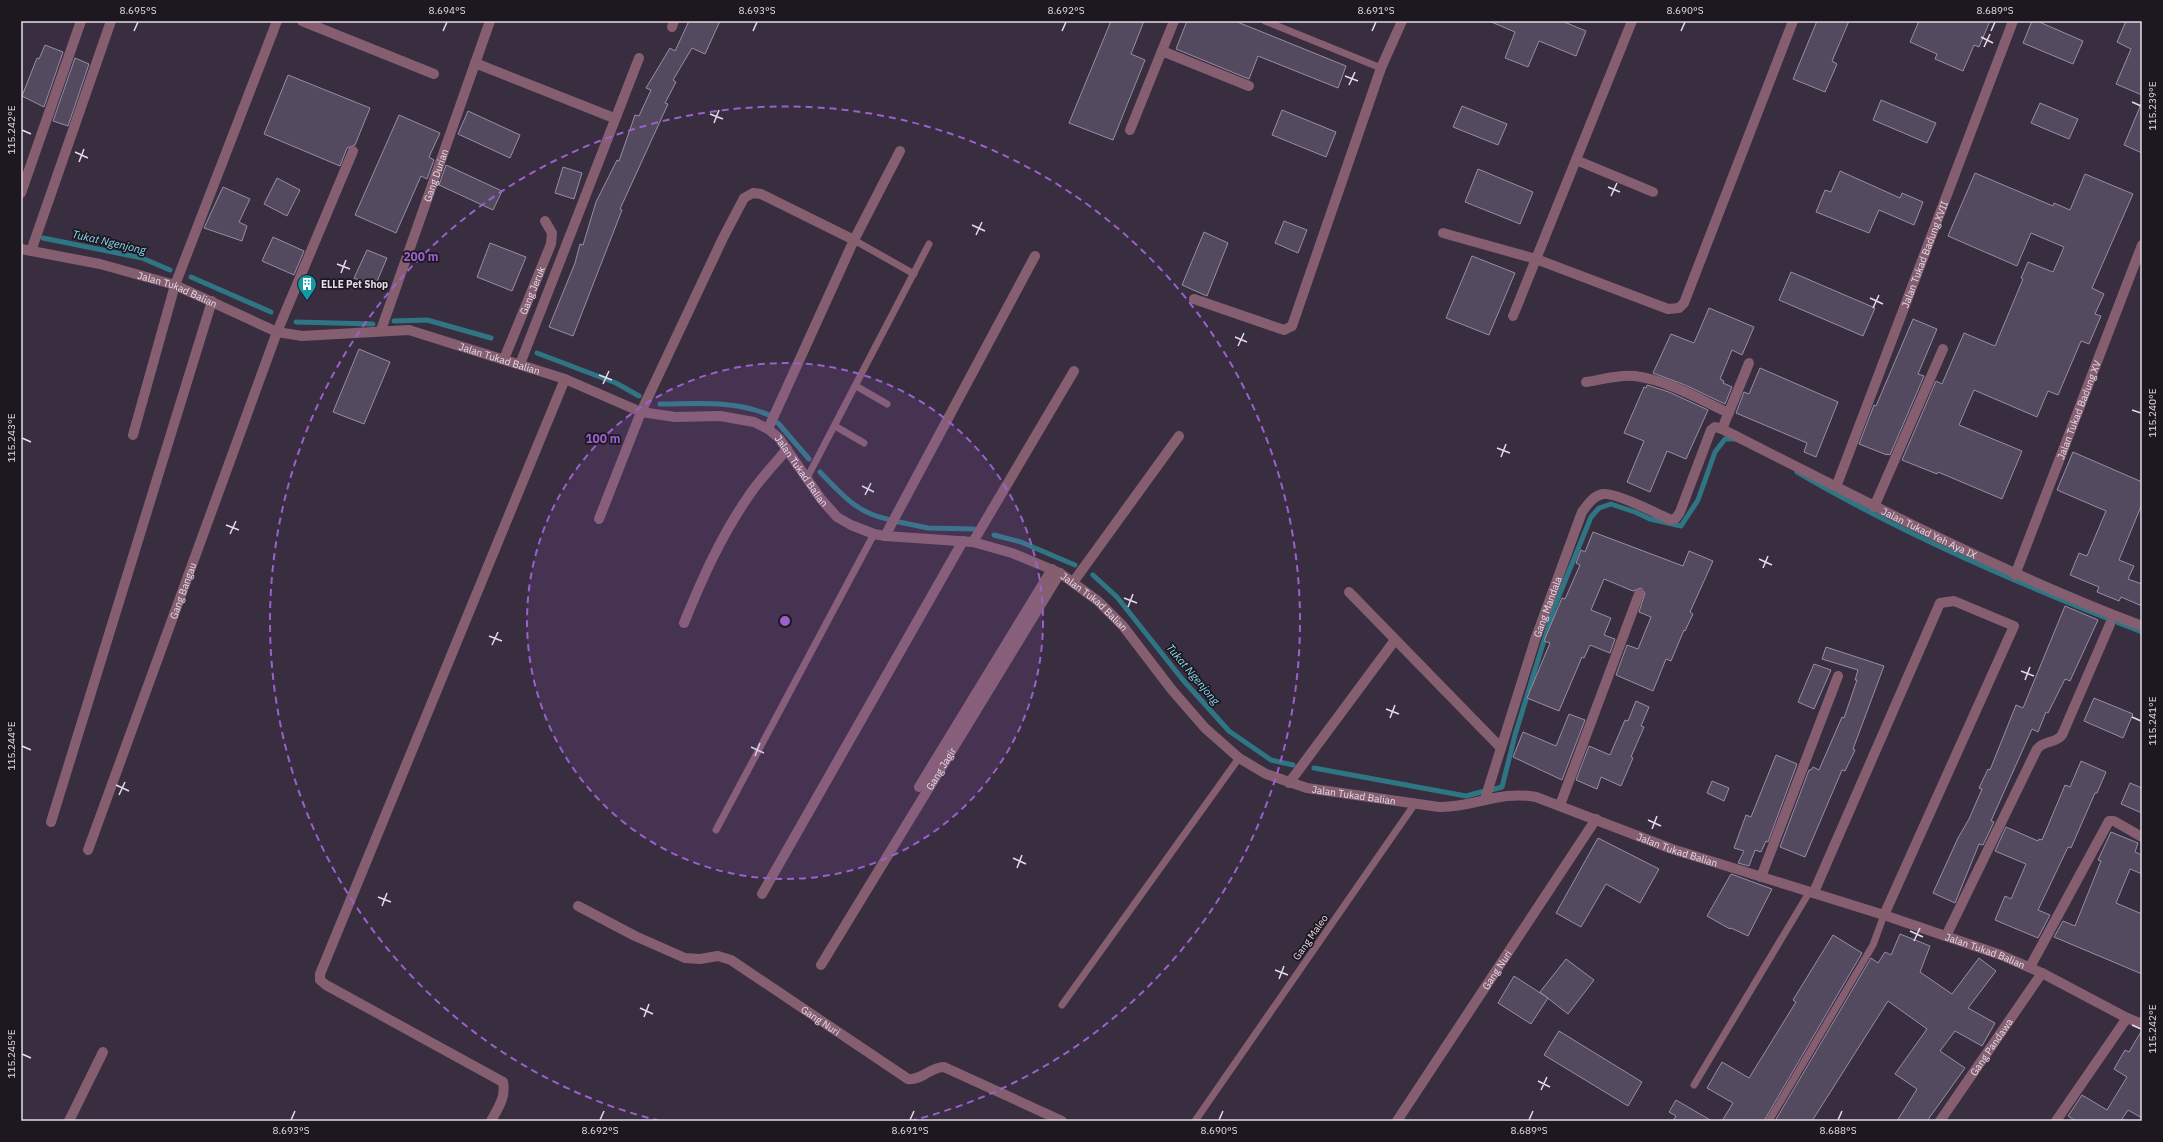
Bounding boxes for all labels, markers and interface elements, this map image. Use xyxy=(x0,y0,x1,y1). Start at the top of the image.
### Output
text: 8.695°S xyxy=(119,4,157,17)
text: 8.694°S xyxy=(428,4,466,17)
text: 8.693°S xyxy=(738,4,776,17)
text: 8.692°S xyxy=(1047,4,1085,17)
text: 8.691°S xyxy=(1357,4,1395,17)
text: 8.690°S xyxy=(1666,4,1704,17)
text: 8.689°S xyxy=(1976,4,2014,17)
text: 115.239°E xyxy=(2146,81,2159,131)
text: 115.242°E xyxy=(5,105,18,155)
street label: Gang Durian xyxy=(421,147,451,204)
street label: Jalan Tukad Badung XVII xyxy=(1899,199,1951,310)
water label: Tukat Ngenjong xyxy=(71,227,148,257)
text: 200 m xyxy=(403,249,439,264)
street label: Gang Jeruk xyxy=(517,264,548,317)
street label: Jalan Tukad Balian xyxy=(136,269,219,311)
building icon: ELLE Pet Shop xyxy=(296,273,318,301)
place label: ELLE Pet Shop xyxy=(321,278,388,291)
street label: Jalan Tukad Balian xyxy=(457,340,542,378)
street label: Jalan Tukad Badung XV xyxy=(2054,359,2104,461)
text: 115.240°E xyxy=(2146,388,2159,438)
text: 115.243°E xyxy=(5,413,18,463)
text: 100 m xyxy=(585,431,621,446)
street label: Jalan Tukad Balian xyxy=(772,433,831,510)
street label: Jalan Tukad Yeh Aya IX xyxy=(1879,505,1979,562)
street label: Gang Bangau xyxy=(167,561,199,621)
street label: Jalan Tukad Balian xyxy=(1058,570,1131,634)
street label: Gang Mandala xyxy=(1531,574,1565,639)
centre of rings xyxy=(778,614,792,628)
water label: Tukat Ngenjong xyxy=(1163,641,1223,708)
text: 115.241°E xyxy=(2146,696,2159,746)
text: 115.244°E xyxy=(5,721,18,771)
street label: Gang Jagir xyxy=(923,745,959,793)
street label: Jalan Tukad Balian xyxy=(1311,783,1397,808)
street label: Jalan Tukad Balian xyxy=(1635,830,1719,870)
street label: Gang Maleo xyxy=(1290,912,1331,963)
street label: Jalan Tukad Balian xyxy=(1943,930,2027,972)
street label: Gang Nuri xyxy=(1479,948,1515,992)
street label: Gang Nuri xyxy=(798,1003,843,1039)
text: 115.242°E xyxy=(2146,1004,2159,1054)
street label: Gang Pandawa xyxy=(1967,1015,2016,1078)
text: 115.245°E xyxy=(5,1029,18,1079)
text: 8.693°S xyxy=(272,1124,310,1137)
text: 8.692°S xyxy=(581,1124,619,1137)
text: 8.691°S xyxy=(891,1124,929,1137)
text: 8.690°S xyxy=(1200,1124,1238,1137)
text: 8.689°S xyxy=(1510,1124,1548,1137)
text: 8.688°S xyxy=(1819,1124,1857,1137)

